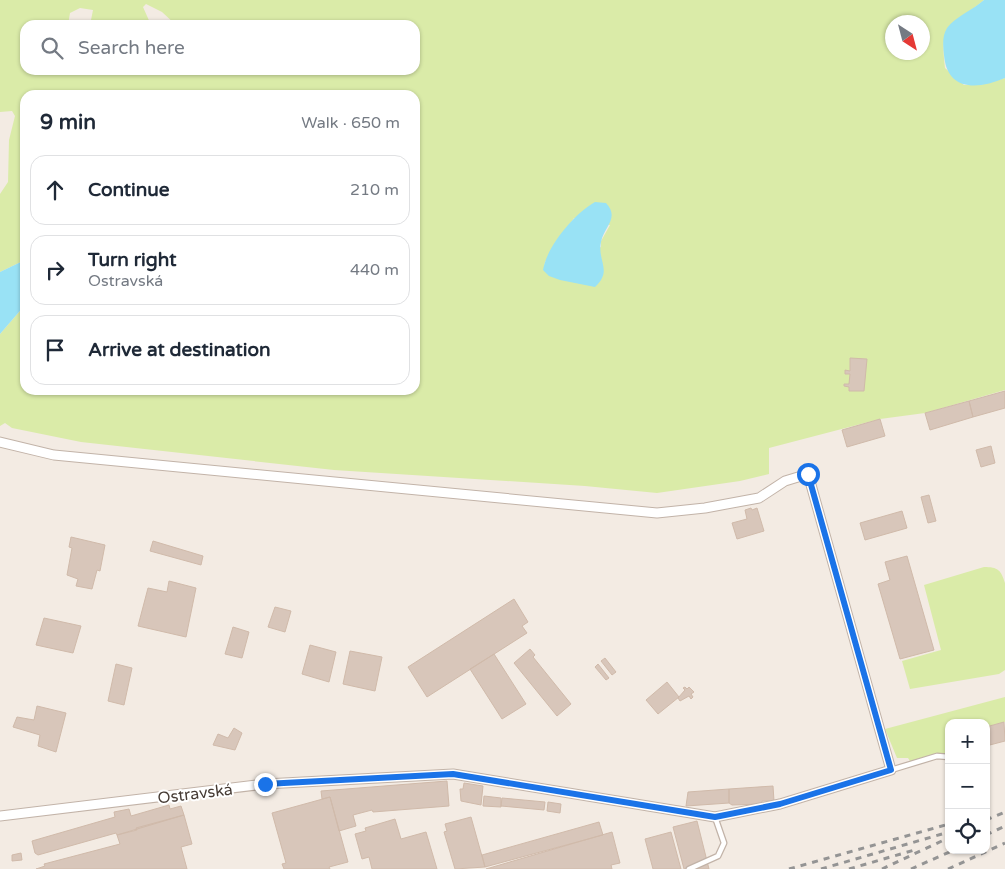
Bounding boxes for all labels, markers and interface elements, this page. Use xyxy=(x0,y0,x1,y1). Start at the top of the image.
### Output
north arrow xyxy=(885,15,930,60)
search box xyxy=(20,20,420,75)
icon: search xyxy=(38,34,66,62)
text: Search here xyxy=(78,37,185,59)
text: 9 min xyxy=(40,110,96,135)
text: Walk · 650 m xyxy=(301,113,400,133)
icon: ahead xyxy=(41,176,69,204)
text: Continue xyxy=(88,179,170,201)
text: 210 m xyxy=(350,180,399,200)
text: Turn right xyxy=(88,249,176,271)
icon: right xyxy=(41,256,69,284)
text: 440 m xyxy=(350,260,399,280)
text: Ostravská xyxy=(88,271,163,291)
icon: arrive xyxy=(41,336,69,364)
text: Arrive at destination xyxy=(88,339,271,361)
route start xyxy=(797,463,820,486)
map controls xyxy=(945,719,990,854)
button: + xyxy=(945,719,990,764)
button: − xyxy=(945,764,990,809)
route end xyxy=(254,773,277,796)
street label: Ostravská xyxy=(157,779,234,809)
button: locate xyxy=(945,809,990,854)

